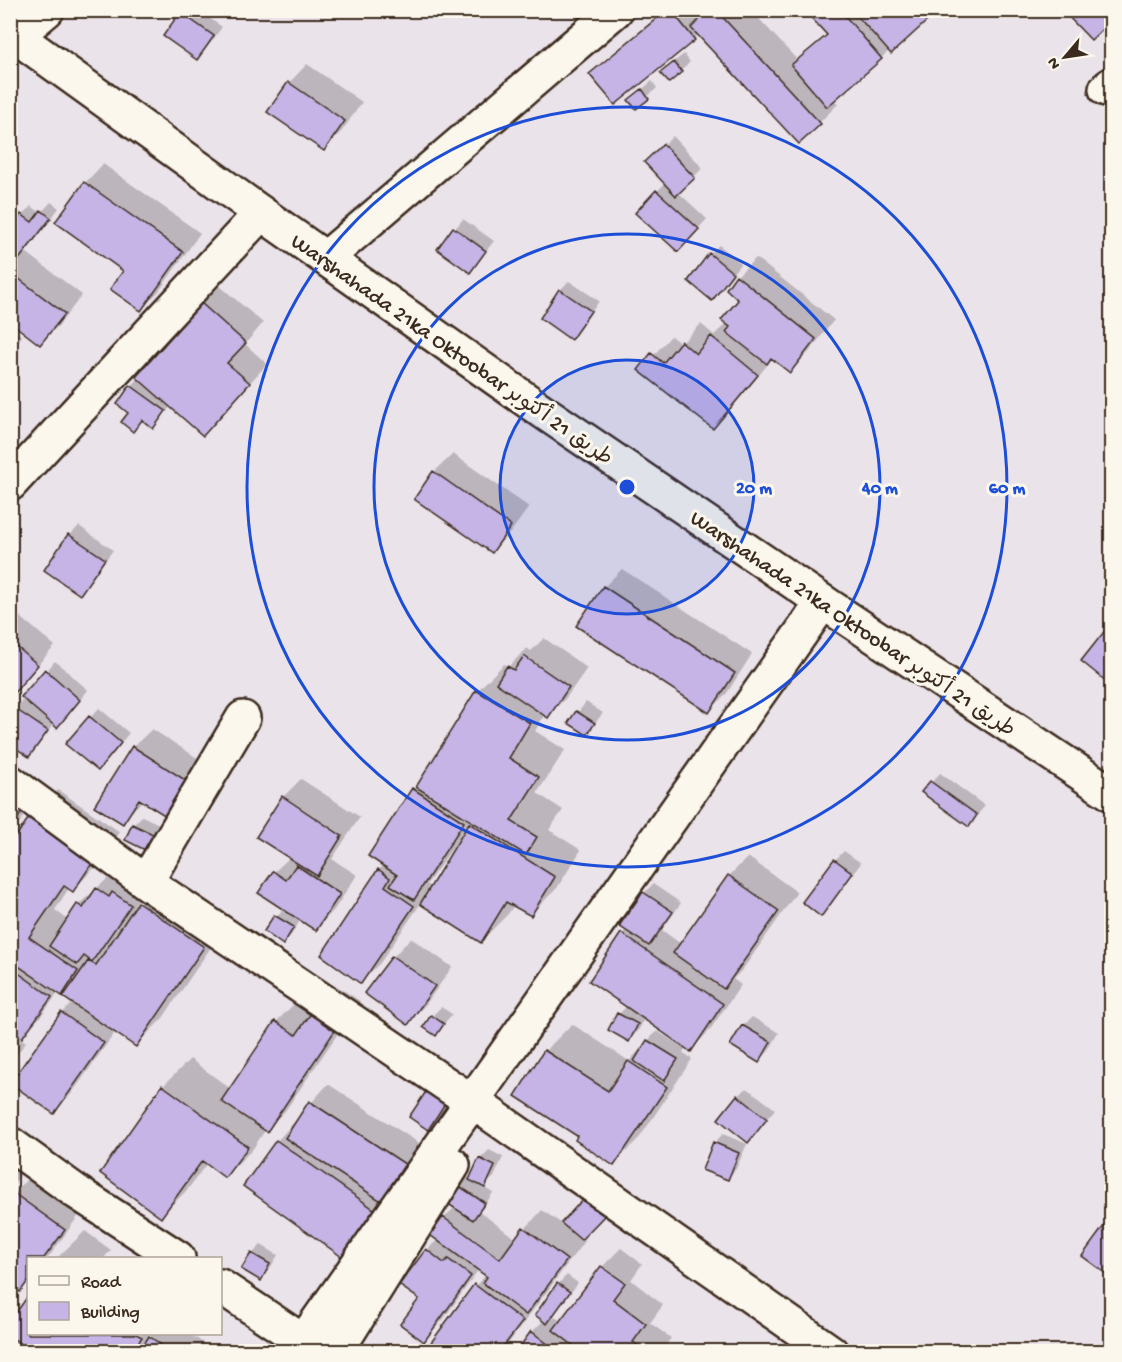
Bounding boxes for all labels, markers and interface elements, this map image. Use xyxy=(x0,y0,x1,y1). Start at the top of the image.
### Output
north arrow xyxy=(1035,27,1095,87)
text: N xyxy=(1044,53,1066,72)
street label: Warshahada 21ka Oktoobar طريق 21 أكتوبر xyxy=(285,226,619,473)
centre of rings xyxy=(617,477,637,497)
text: 20 m xyxy=(736,479,772,500)
text: 40 m xyxy=(861,479,898,500)
text: 60 m xyxy=(989,479,1025,500)
street label: Warshahada 21ka Oktoobar طريق 21 أكتوبر xyxy=(684,503,1022,744)
legend xyxy=(27,1257,222,1335)
text: Road xyxy=(81,1273,122,1294)
text: Building xyxy=(80,1303,140,1324)

